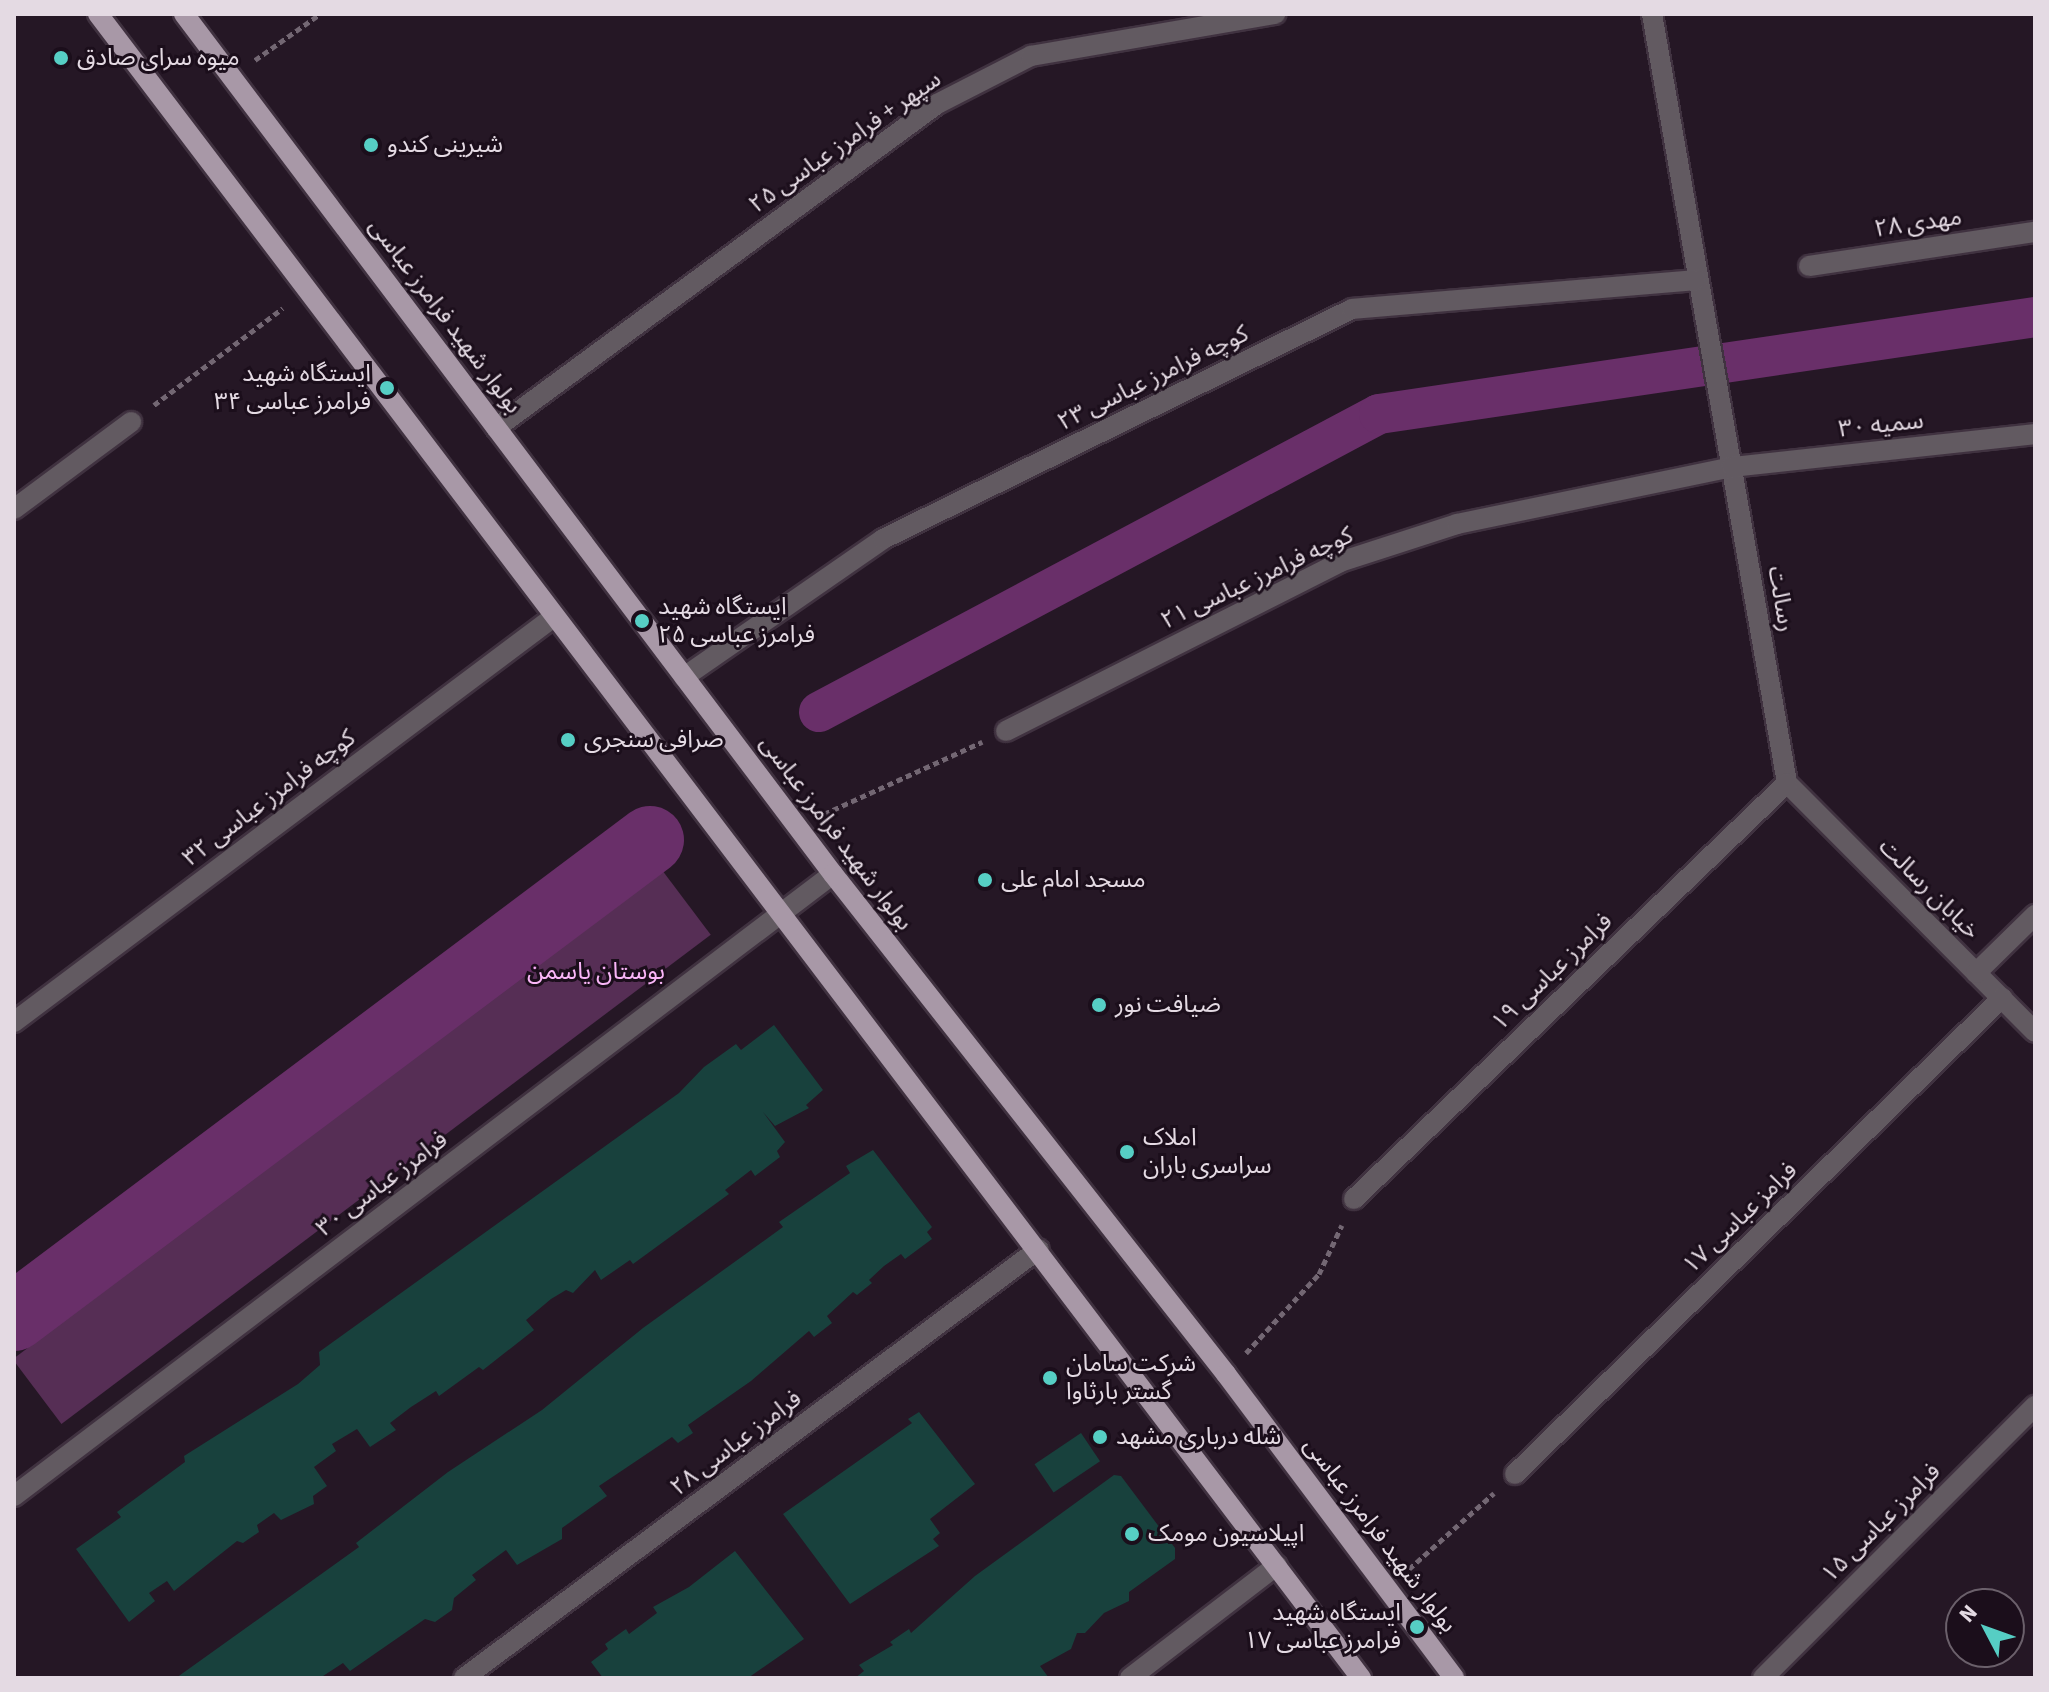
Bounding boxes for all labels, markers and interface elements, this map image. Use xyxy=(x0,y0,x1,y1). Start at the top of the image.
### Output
place label: میوه سرای صادق xyxy=(77,44,240,72)
marker: میوه سرای صادق xyxy=(52,49,70,67)
street label: سپهر + فرامرز عباسی ۲۵ xyxy=(743,65,947,219)
place label: شیرینی کندو xyxy=(387,131,503,159)
marker: شیرینی کندو xyxy=(362,136,380,154)
street label: مهدی ۲۸ xyxy=(1872,203,1964,243)
street label: بولوار شهید فرامرز عباسی xyxy=(362,213,528,419)
street label: کوچه فرامرز عباسی ۲۳ xyxy=(1053,319,1253,437)
place label: ایستگاه شهید فرامرز عباسی ۳۴ xyxy=(214,360,371,416)
marker: ایستگاه شهید فرامرز عباسی ۳۴ xyxy=(378,379,396,397)
street label: سمیه ۳۰ xyxy=(1837,406,1925,444)
street label: کوچه فرامرز عباسی ۲۱ xyxy=(1156,521,1358,635)
street label: رسالت xyxy=(1761,564,1801,634)
place label: ایستگاه شهید فرامرز عباسی ۲۵ xyxy=(658,593,815,649)
marker: ایستگاه شهید فرامرز عباسی ۲۵ xyxy=(633,612,651,630)
street label: کوچه فرامرز عباسی ۳۲ xyxy=(177,724,361,872)
place label: صرافی سنجری xyxy=(584,726,724,754)
street label: بولوار شهید فرامرز عباسی xyxy=(753,730,919,936)
marker: صرافی سنجری xyxy=(559,731,577,749)
street label: خیابان رسالت xyxy=(1872,832,1986,946)
place label: مسجد امام علی xyxy=(1001,866,1146,894)
marker: مسجد امام علی xyxy=(976,871,994,889)
street label: فرامرز عباسی ۱۹ xyxy=(1486,907,1618,1037)
park label: بوستان یاسمن xyxy=(527,958,665,986)
place label: ضیافت نور xyxy=(1115,991,1221,1019)
marker: ضیافت نور xyxy=(1090,996,1108,1014)
place label: املاک سراسری باران xyxy=(1143,1124,1272,1180)
street label: فرامرز عباسی ۳۰ xyxy=(311,1125,453,1243)
marker: املاک سراسری باران xyxy=(1118,1143,1136,1161)
street label: فرامز عباسی ۱۷ xyxy=(1677,1156,1803,1280)
place label: شرکت سامان گستر بارثاوا xyxy=(1066,1350,1196,1406)
marker: شرکت سامان گستر بارثاوا xyxy=(1041,1369,1059,1387)
street label: فرامرز عباسی ۲۸ xyxy=(665,1384,807,1502)
place label: شله درباری مشهد xyxy=(1116,1423,1281,1451)
marker: شله درباری مشهد xyxy=(1091,1428,1109,1446)
street label: بولوار شهید فرامرز عباسی xyxy=(1297,1432,1463,1638)
street label: فرامرز عباسی ۱۵ xyxy=(1815,1457,1947,1589)
place label: اپیلاسیون مومک xyxy=(1148,1520,1304,1548)
marker: اپیلاسیون مومک xyxy=(1123,1525,1141,1543)
north arrow xyxy=(1945,1588,2025,1668)
text: N xyxy=(1952,1598,1985,1630)
place label: ایستگاه شهید فرامرز عباسی ۱۷ xyxy=(1244,1599,1401,1655)
marker: ایستگاه شهید فرامرز عباسی ۱۷ xyxy=(1408,1618,1426,1636)

